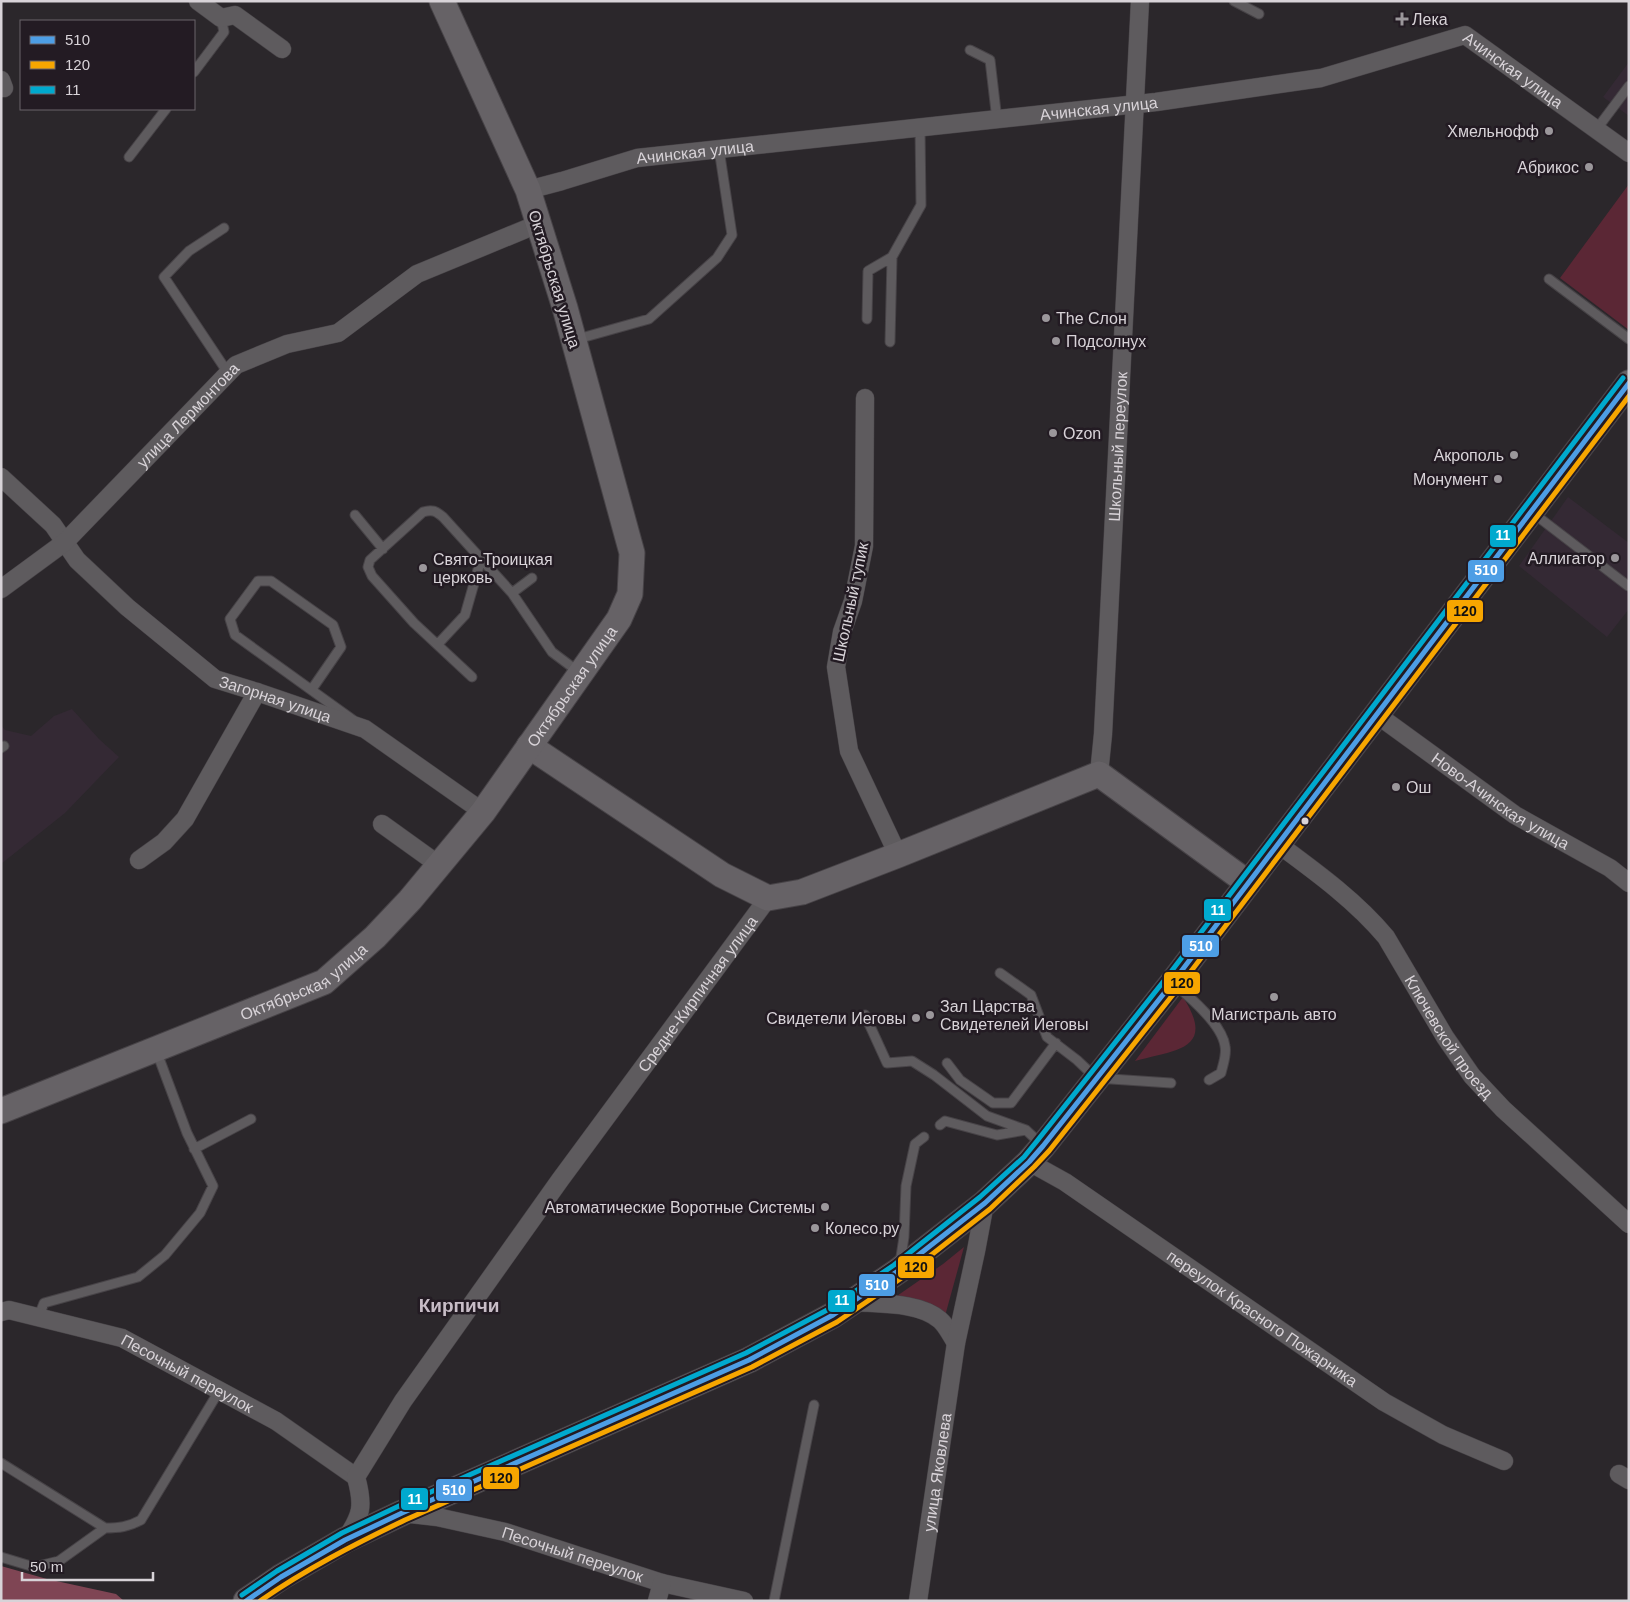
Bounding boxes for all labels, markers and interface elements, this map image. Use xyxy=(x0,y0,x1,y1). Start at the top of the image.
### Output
place label: Лека xyxy=(1412,11,1448,28)
marker: Лека xyxy=(1396,13,1408,25)
legend xyxy=(20,20,195,110)
street label: Ачинская улица xyxy=(1460,29,1566,112)
text: 510 xyxy=(65,31,90,48)
text: 120 xyxy=(65,56,90,73)
text: 11 xyxy=(65,81,81,98)
street label: Ачинская улица xyxy=(1039,94,1159,123)
place label: Хмельнофф xyxy=(1447,123,1539,140)
marker: Хмельнофф xyxy=(1543,125,1555,137)
street label: Ачинская улица xyxy=(635,137,755,167)
place label: Абрикос xyxy=(1517,159,1579,176)
marker: Абрикос xyxy=(1583,161,1595,173)
street label: Октябрьская улица xyxy=(525,208,584,350)
place label: The Слон xyxy=(1056,310,1127,327)
marker: The Слон xyxy=(1040,312,1052,324)
place label: Подсолнух xyxy=(1066,333,1146,350)
marker: Подсолнух xyxy=(1050,335,1062,347)
street label: улица Лермонтова xyxy=(134,359,242,471)
street label: Школьный переулок xyxy=(1106,370,1130,522)
place label: Ozon xyxy=(1063,425,1101,442)
marker: Ozon xyxy=(1047,427,1059,439)
place label: Акрополь xyxy=(1434,447,1504,464)
marker: Акрополь xyxy=(1508,449,1520,461)
place label: Монумент xyxy=(1413,471,1489,488)
marker: Монумент xyxy=(1492,473,1504,485)
line badge: 11 xyxy=(1489,524,1517,548)
text: 11 xyxy=(1496,527,1511,543)
street label: Школьный тупик xyxy=(830,540,872,663)
place label: Аллигатор xyxy=(1528,550,1605,567)
place label: Свято-Троицкая церковь xyxy=(433,551,553,586)
marker: Аллигатор xyxy=(1609,552,1621,564)
line badge: 510 xyxy=(1467,559,1505,583)
marker: Свято-Троицкая церковь xyxy=(417,562,429,574)
text: 510 xyxy=(1474,562,1498,578)
line badge: 120 xyxy=(1446,599,1484,623)
text: 120 xyxy=(1453,603,1477,619)
street label: Октябрьская улица xyxy=(524,623,620,750)
street label: Загорная улица xyxy=(217,673,333,726)
street label: Ново-Ачинская улица xyxy=(1428,749,1572,853)
place label: Ош xyxy=(1406,779,1431,796)
marker: Ош xyxy=(1390,781,1402,793)
unlabelled marker xyxy=(1300,816,1310,826)
line badge: 11 xyxy=(1203,898,1232,922)
text: 11 xyxy=(1211,902,1226,918)
street label: Средне-Кирпичная улица xyxy=(635,913,761,1075)
line badge: 510 xyxy=(1181,934,1220,958)
text: 510 xyxy=(1189,938,1213,954)
street label: Октябрьская улица xyxy=(238,940,370,1024)
line badge: 120 xyxy=(1163,971,1201,995)
street label: Ключевской проезд xyxy=(1401,972,1497,1102)
text: 120 xyxy=(1170,975,1194,991)
marker: Магистраль авто xyxy=(1268,991,1280,1003)
place label: Зал Царства Свидетелей Иеговы xyxy=(940,998,1089,1033)
place label: Магистраль авто xyxy=(1211,1006,1337,1023)
marker: Зал Царства Свидетелей Иеговы xyxy=(924,1009,936,1021)
place label: Свидетели Иеговы xyxy=(766,1010,906,1027)
marker: Свидетели Иеговы xyxy=(910,1012,922,1024)
place label: Автоматические Воротные Системы xyxy=(545,1199,815,1216)
marker: Автоматические Воротные Системы xyxy=(819,1201,831,1213)
place label: Колесо.ру xyxy=(825,1220,899,1237)
marker: Колесо.ру xyxy=(809,1222,821,1234)
street label: переулок Красного Пожарника xyxy=(1164,1247,1361,1390)
line badge: 120 xyxy=(897,1255,935,1279)
text: 120 xyxy=(904,1259,928,1275)
line badge: 510 xyxy=(858,1273,896,1297)
text: 510 xyxy=(865,1277,889,1293)
line badge: 11 xyxy=(827,1289,856,1313)
text: 11 xyxy=(835,1292,850,1308)
district label: Кирпичи xyxy=(419,1295,499,1316)
street label: Песочный переулок xyxy=(118,1331,257,1417)
street label: улица Яковлева xyxy=(920,1412,955,1533)
line badge: 120 xyxy=(482,1466,520,1490)
text: 120 xyxy=(489,1470,513,1486)
line badge: 510 xyxy=(435,1478,473,1502)
text: 510 xyxy=(442,1482,466,1498)
line badge: 11 xyxy=(400,1487,429,1511)
text: 11 xyxy=(408,1491,423,1507)
street label: Песочный переулок xyxy=(500,1524,646,1586)
scale bar xyxy=(22,1550,154,1582)
text: 50 m xyxy=(30,1558,63,1575)

